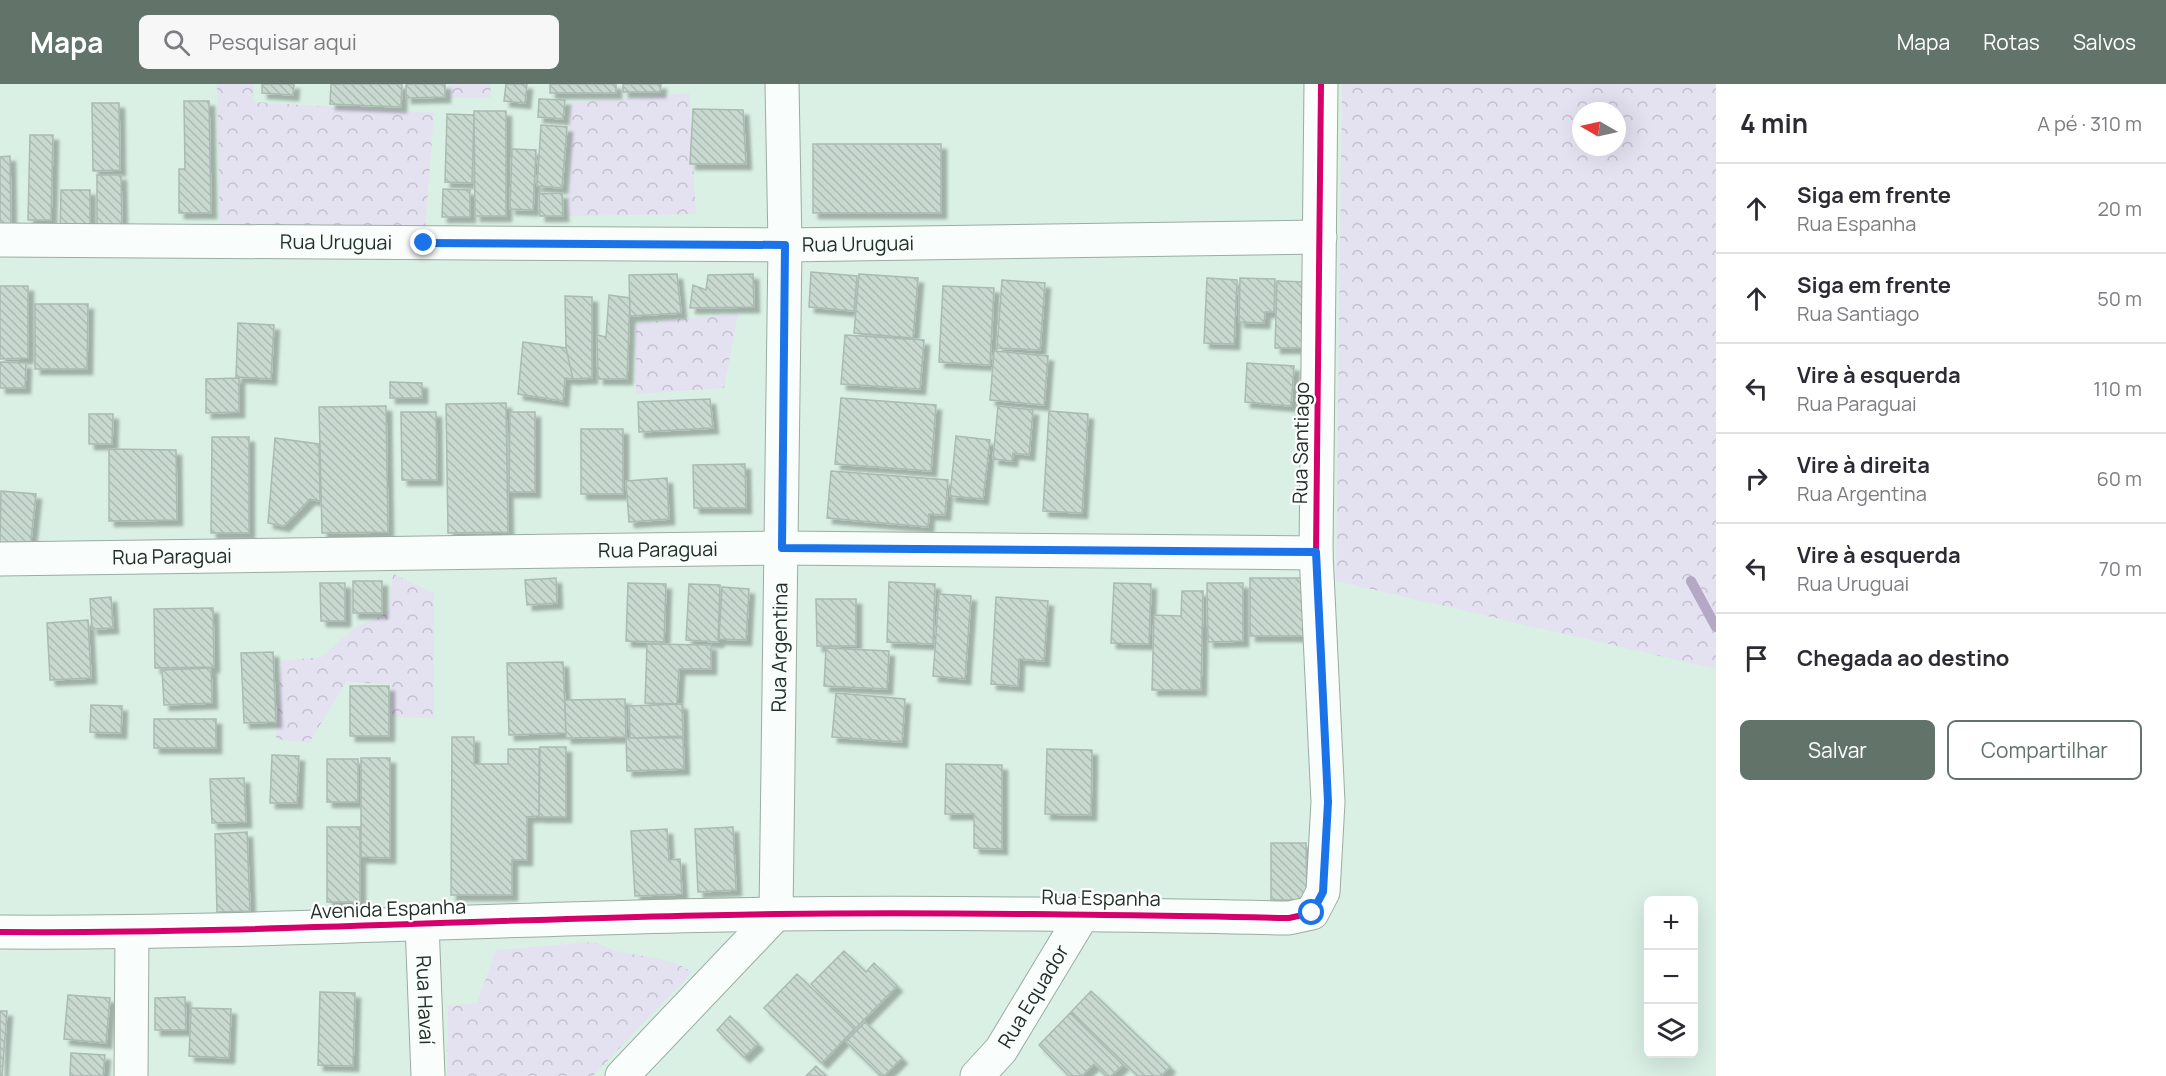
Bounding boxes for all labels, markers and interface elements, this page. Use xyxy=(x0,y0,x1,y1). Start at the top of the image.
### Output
search box xyxy=(139,15,559,69)
text: Mapa xyxy=(30,23,103,61)
icon: search xyxy=(160,26,193,59)
text: Pesquisar aqui xyxy=(208,27,357,57)
text: Mapa xyxy=(1897,28,1950,56)
text: Rotas xyxy=(1983,28,2040,56)
text: Salvos xyxy=(2073,28,2136,56)
north arrow xyxy=(1572,102,1626,156)
text: 4 min xyxy=(1740,105,1808,141)
text: A pé · 310 m xyxy=(2037,110,2142,137)
text: Siga em frente xyxy=(1797,180,1951,210)
icon: ahead xyxy=(1740,192,1773,225)
text: 20 m xyxy=(2097,195,2142,222)
text: Rua Espanha xyxy=(1797,210,1916,237)
street label: Rua Uruguai xyxy=(280,228,392,255)
route end xyxy=(410,229,436,255)
street label: Rua Uruguai xyxy=(802,229,914,258)
text: Siga em frente xyxy=(1797,270,1951,300)
icon: ahead xyxy=(1740,282,1773,315)
text: 50 m xyxy=(2097,285,2142,312)
text: Rua Santiago xyxy=(1797,300,1919,327)
text: Vire à esquerda xyxy=(1797,360,1961,390)
icon: left xyxy=(1740,372,1773,405)
text: 110 m xyxy=(2093,375,2142,402)
street label: Rua Santiago xyxy=(1286,381,1315,504)
text: Rua Paraguai xyxy=(1797,390,1917,417)
text: Vire à direita xyxy=(1797,450,1930,480)
icon: right xyxy=(1740,462,1773,495)
text: 60 m xyxy=(2096,465,2142,492)
text: Rua Argentina xyxy=(1797,480,1927,507)
street label: Rua Paraguai xyxy=(598,535,718,564)
text: Vire à esquerda xyxy=(1797,540,1961,570)
street label: Rua Paraguai xyxy=(112,542,232,570)
icon: left xyxy=(1740,552,1773,585)
text: 70 m xyxy=(2099,555,2142,582)
text: Rua Uruguai xyxy=(1797,570,1909,597)
street label: Rua Argentina xyxy=(765,582,793,713)
icon: arrive xyxy=(1740,642,1773,675)
text: Chegada ao destino xyxy=(1797,643,2009,673)
button: Salvar xyxy=(1740,720,1935,780)
button: Compartilhar xyxy=(1947,720,2142,780)
street label: Rua Espanha xyxy=(1041,883,1161,912)
street label: Avenida Espanha xyxy=(309,892,467,925)
map controls xyxy=(1644,896,1698,1058)
button: + xyxy=(1644,896,1698,950)
route start xyxy=(1298,899,1324,925)
street label: Rua Equador xyxy=(991,939,1075,1053)
button: − xyxy=(1644,950,1698,1004)
street label: Rua Havaí xyxy=(410,955,441,1045)
button: layers xyxy=(1644,1004,1698,1058)

